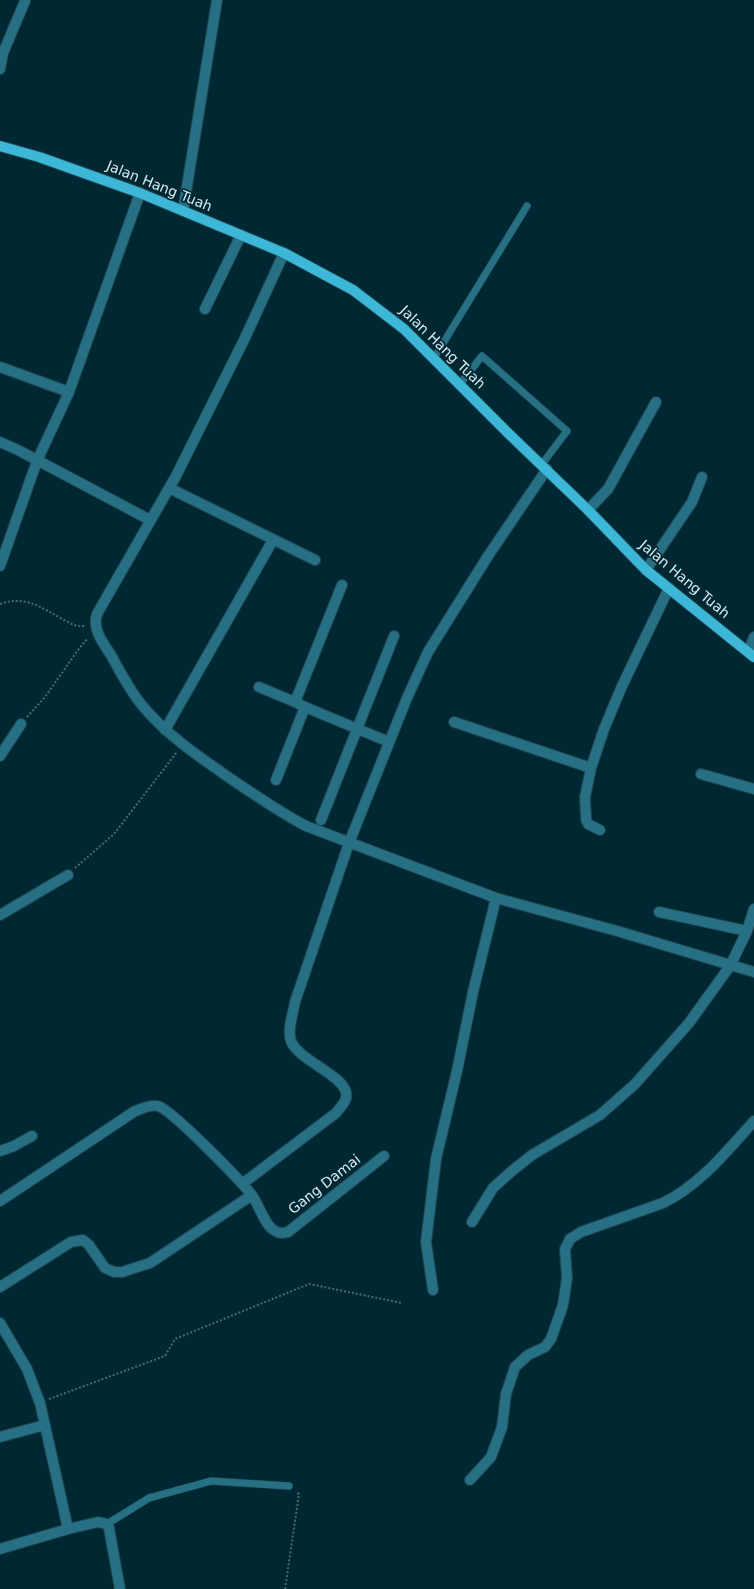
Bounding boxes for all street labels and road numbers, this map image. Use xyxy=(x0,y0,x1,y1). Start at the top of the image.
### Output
street label: Jalan Hang Tuah xyxy=(104,158,214,216)
street label: Jalan Hang Tuah xyxy=(396,303,488,393)
street label: Jalan Hang Tuah xyxy=(635,537,733,623)
street label: Gang Damai xyxy=(286,1152,364,1218)

